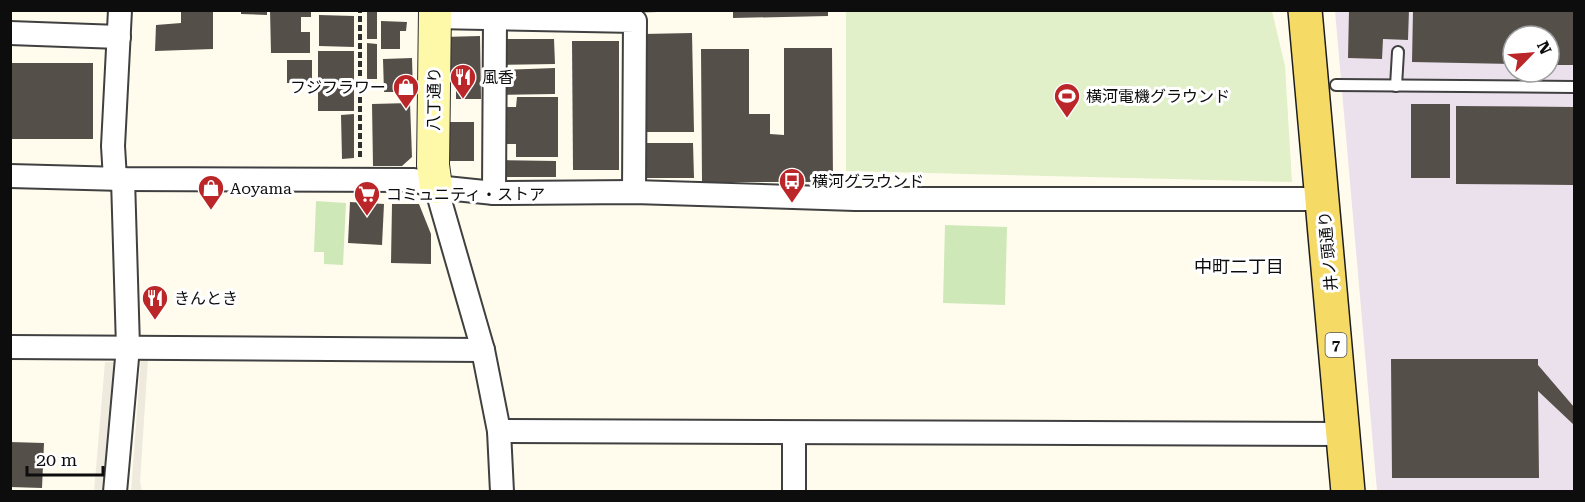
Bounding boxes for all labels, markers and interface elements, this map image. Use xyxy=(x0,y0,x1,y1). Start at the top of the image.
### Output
north arrow xyxy=(1501,24,1561,84)
text: N xyxy=(1533,38,1555,57)
restaurant icon: 風香 xyxy=(448,62,478,100)
street label: 八丁通り xyxy=(424,67,444,131)
place label: 風香 xyxy=(482,68,514,87)
shop icon: フジフラワー xyxy=(391,72,421,110)
place label: フジフラワー xyxy=(290,78,386,97)
sports icon: 横河電機グラウンド xyxy=(1052,81,1082,119)
place label: 横河電機グラウンド xyxy=(1086,87,1230,106)
bus stop icon: 横河グラウンド xyxy=(777,166,807,204)
place label: 横河グラウンド xyxy=(812,172,924,191)
shop icon: Aoyama xyxy=(196,173,226,211)
place label: Aoyama xyxy=(230,179,292,198)
supermarket icon: コミュニティ・ストア xyxy=(352,179,382,217)
place label: コミュニティ・ストア xyxy=(386,185,545,204)
street label: 井ノ頭通り xyxy=(1315,210,1341,292)
district label: 中町二丁目 xyxy=(1194,256,1284,277)
restaurant icon: きんとき xyxy=(140,283,170,321)
place label: きんとき xyxy=(174,289,238,308)
road number: 7 xyxy=(1326,333,1346,357)
scale bar xyxy=(27,439,104,477)
text: 20 m xyxy=(36,449,77,470)

